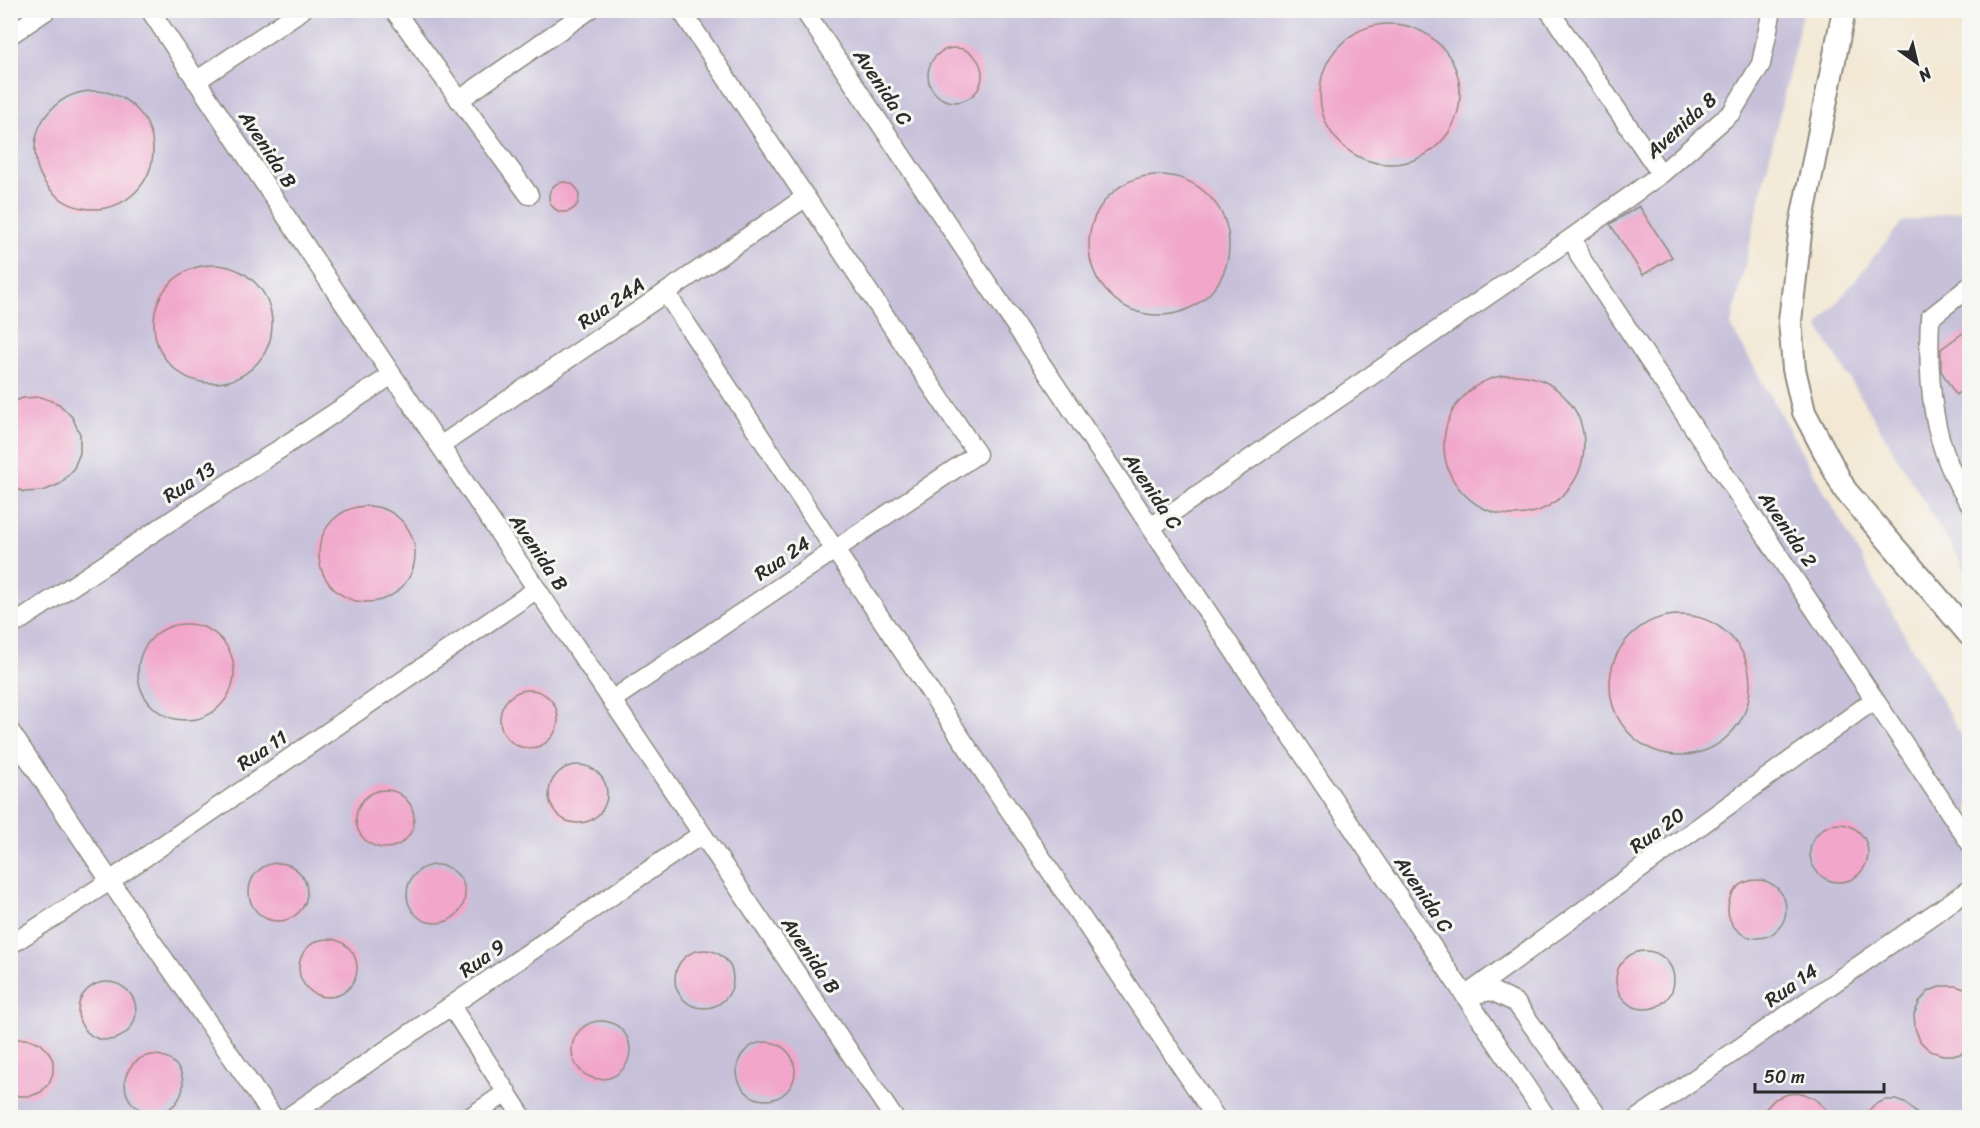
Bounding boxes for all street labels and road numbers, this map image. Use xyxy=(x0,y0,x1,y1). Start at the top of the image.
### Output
street label: Avenida C xyxy=(843,40,922,134)
street label: Avenida 8 xyxy=(1637,83,1725,168)
street label: Avenida B xyxy=(229,102,306,196)
street label: Rua 24A xyxy=(570,268,652,339)
street label: Avenida C xyxy=(1113,444,1192,538)
street label: Rua 13 xyxy=(156,452,223,513)
street label: Avenida 2 xyxy=(1748,483,1826,575)
street label: Avenida B xyxy=(499,505,578,599)
street label: Rua 24 xyxy=(747,527,818,590)
street label: Rua 11 xyxy=(230,720,295,780)
street label: Rua 20 xyxy=(1622,798,1693,863)
street label: Avenida C xyxy=(1384,847,1463,941)
street label: Avenida B xyxy=(771,908,850,1002)
street label: Rua 9 xyxy=(452,930,513,987)
street label: Rua 14 xyxy=(1757,954,1826,1017)

